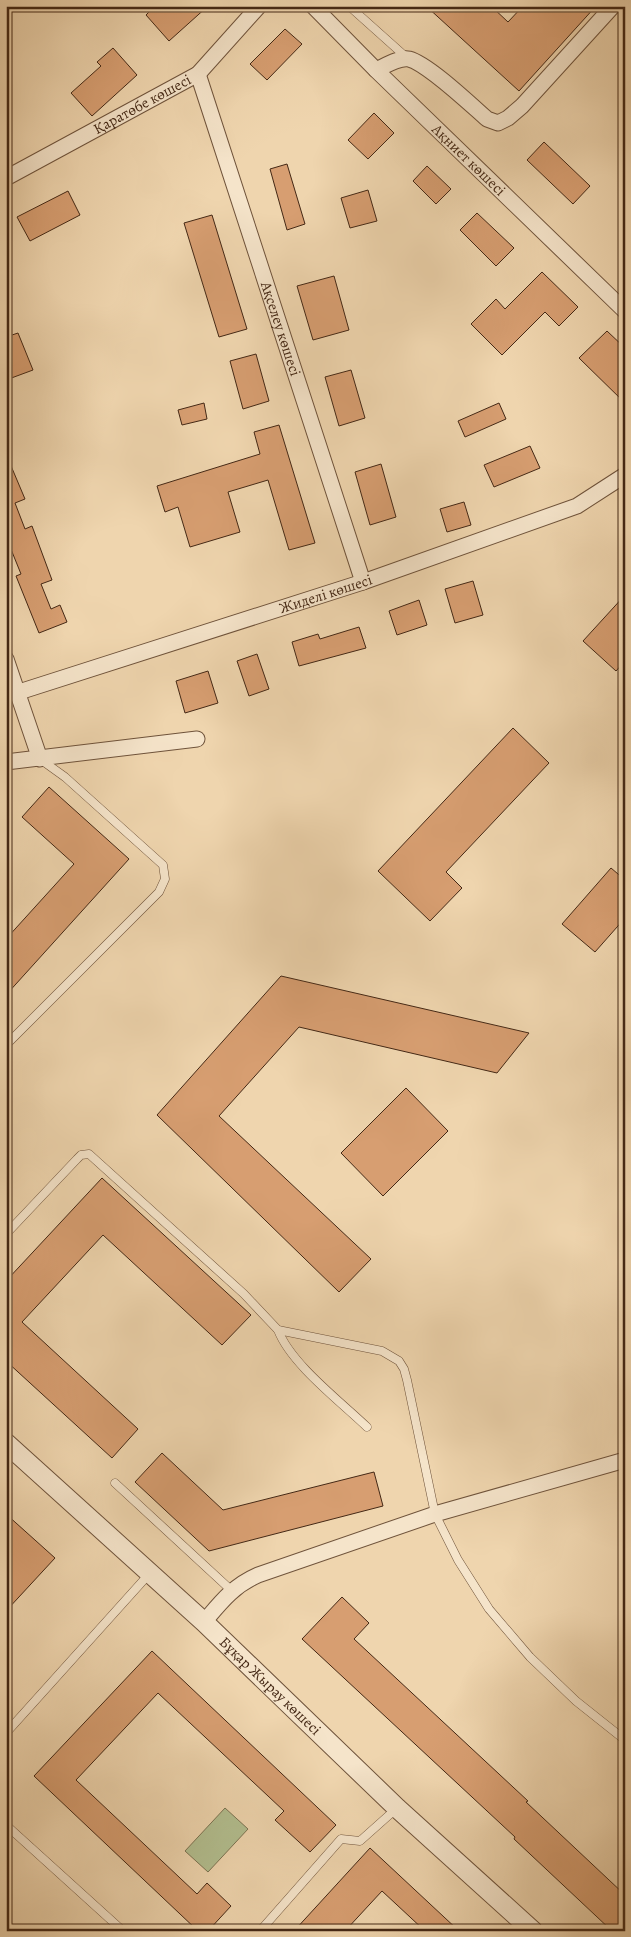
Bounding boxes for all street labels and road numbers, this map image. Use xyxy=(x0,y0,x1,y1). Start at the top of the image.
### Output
street label: Қаратөбе көшесі xyxy=(90,70,195,139)
street label: Ақниет көшесі xyxy=(427,119,510,200)
street label: Ақселеу көшесі xyxy=(256,278,305,379)
street label: Жиделі көшесі xyxy=(277,570,375,618)
street label: Бұқар Жырау көшесі xyxy=(215,1632,326,1740)

